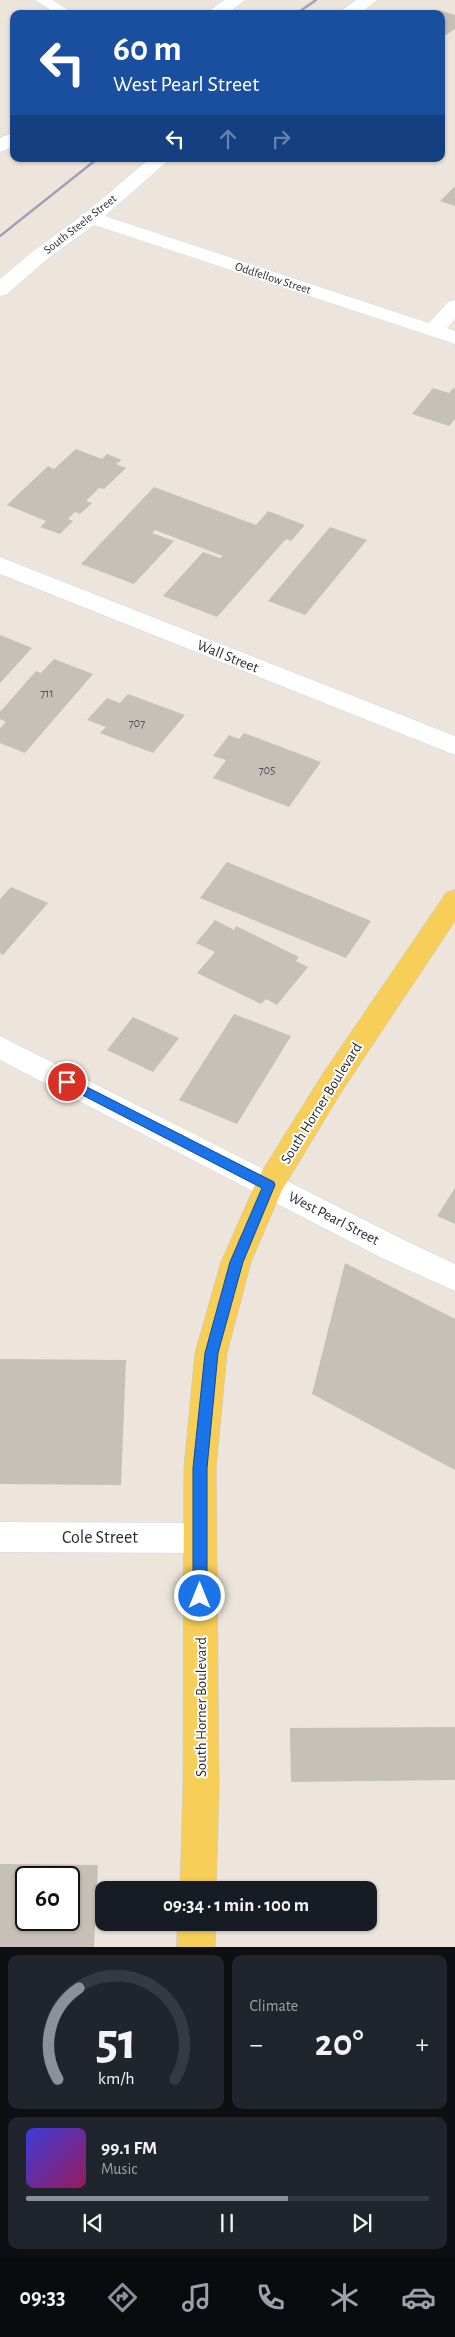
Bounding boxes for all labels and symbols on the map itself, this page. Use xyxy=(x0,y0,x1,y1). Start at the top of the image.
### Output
street label: South Steele Street xyxy=(41,192,119,256)
street label: Oddfellow Street xyxy=(234,260,313,296)
street label: Wall Street xyxy=(195,637,261,676)
house number: 711 xyxy=(40,687,54,699)
house number: 707 xyxy=(129,717,145,729)
house number: 705 xyxy=(259,764,275,776)
street label: South Horner Boulevard xyxy=(278,1040,365,1167)
pin xyxy=(46,1061,88,1103)
street label: West Pearl Street xyxy=(286,1189,382,1248)
street label: Cole Street xyxy=(62,1529,138,1547)
position arrow xyxy=(173,1569,225,1621)
street label: South Horner Boulevard xyxy=(194,1637,209,1777)
speed limit sign: 60 xyxy=(15,1866,80,1931)

